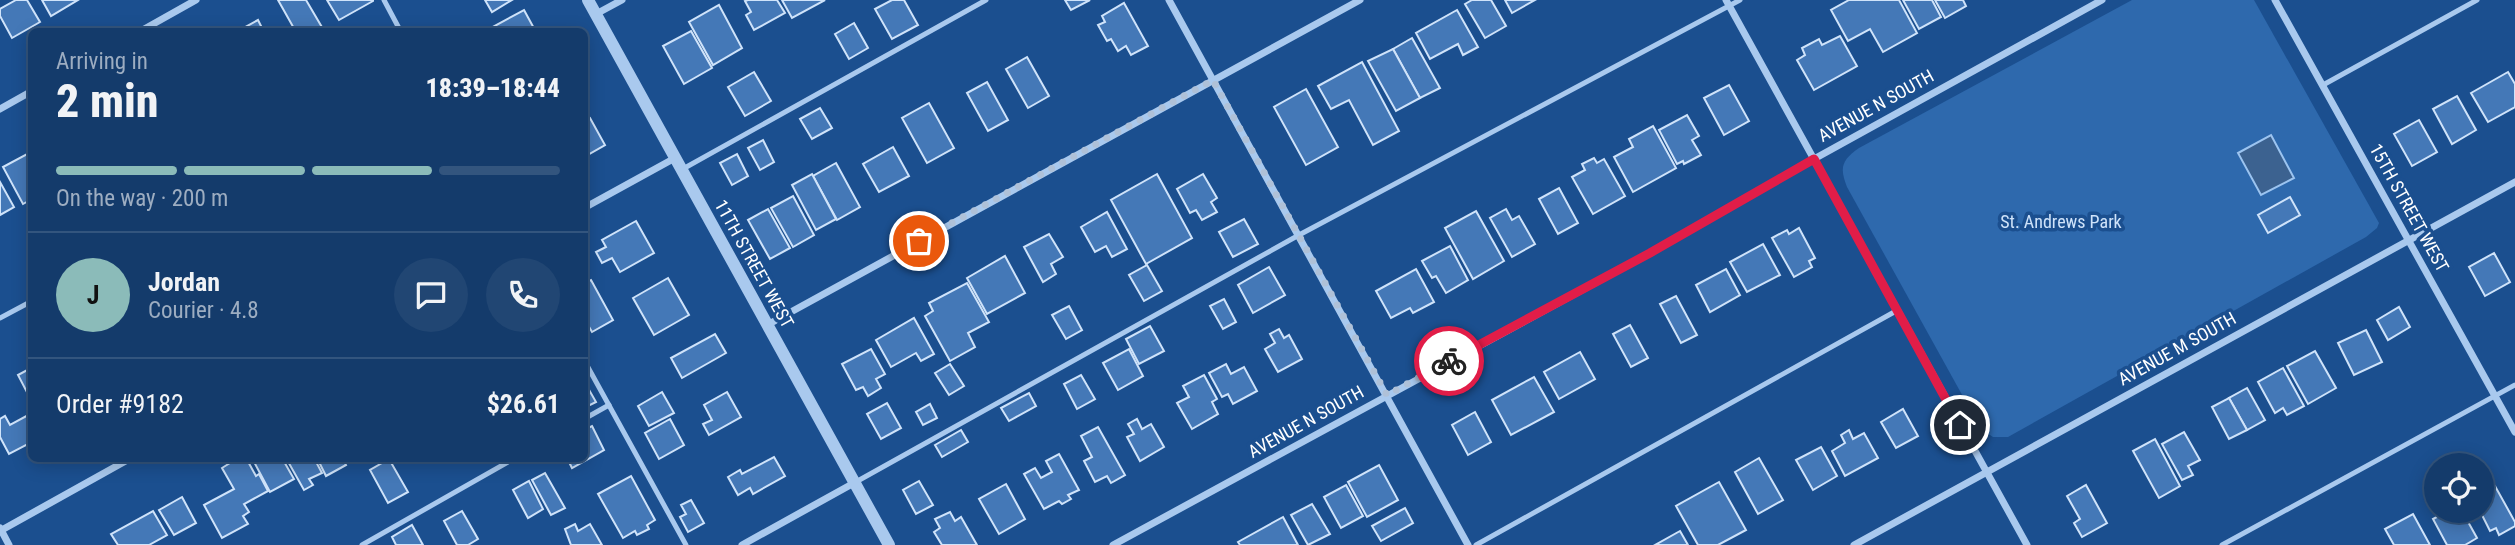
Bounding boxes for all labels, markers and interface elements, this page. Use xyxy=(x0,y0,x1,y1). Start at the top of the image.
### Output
text: Arriving in xyxy=(56,48,148,75)
street label: AVENUE N SOUTH xyxy=(1814,65,1937,146)
text: 18:39–18:44 xyxy=(426,73,560,103)
text: 2 min xyxy=(56,74,159,128)
street label: 15TH STREET WEST xyxy=(2366,140,2453,276)
text: On the way · 200 m xyxy=(56,185,228,212)
street label: 11TH STREET WEST xyxy=(711,196,798,332)
pin xyxy=(889,211,949,271)
park label: St. Andrews Park xyxy=(2000,211,2122,232)
icon: bag xyxy=(900,222,938,260)
button: chat xyxy=(394,258,468,332)
button: phone xyxy=(486,258,560,332)
text: Jordan xyxy=(148,267,220,297)
text: J xyxy=(87,280,99,310)
text: Courier · 4.8 xyxy=(148,297,259,324)
street label: AVENUE M SOUTH xyxy=(2114,307,2239,390)
courier xyxy=(1414,326,1484,396)
icon: bike xyxy=(1430,342,1468,380)
street label: AVENUE N SOUTH xyxy=(1244,381,1367,462)
text: Order #9182 xyxy=(56,389,184,419)
text: $26.61 xyxy=(487,389,560,419)
pin xyxy=(1930,395,1990,455)
icon: home xyxy=(1941,406,1979,444)
map controls xyxy=(2424,453,2494,523)
button: locate xyxy=(2424,453,2494,523)

